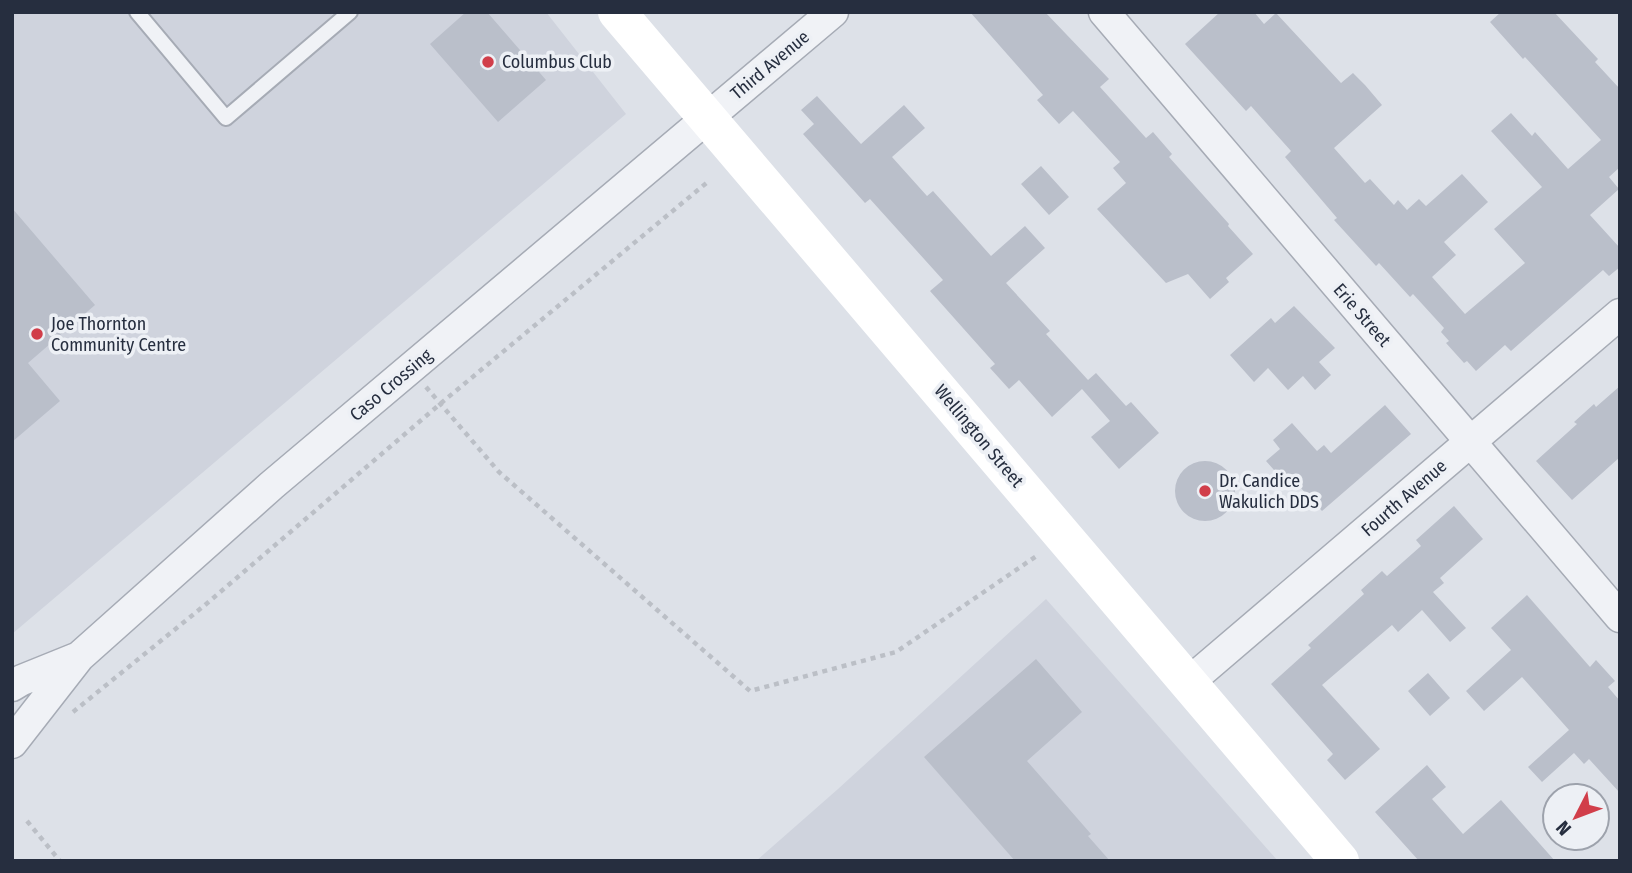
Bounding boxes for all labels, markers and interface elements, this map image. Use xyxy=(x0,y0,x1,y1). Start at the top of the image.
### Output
street label: Third Avenue xyxy=(726,26,814,104)
place label: Columbus Club xyxy=(502,51,612,73)
marker: Columbus Club xyxy=(480,54,496,70)
street label: Erie Street xyxy=(1329,279,1395,351)
place label: Joe Thornton Community Centre xyxy=(51,313,186,356)
marker: Joe Thornton Community Centre xyxy=(29,326,45,342)
street label: Caso Crossing xyxy=(345,344,437,426)
street label: Wellington Street xyxy=(930,380,1028,492)
street label: Fourth Avenue xyxy=(1357,455,1451,541)
place label: Dr. Candice Wakulich DDS xyxy=(1219,470,1319,513)
marker: Dr. Candice Wakulich DDS xyxy=(1197,483,1213,499)
north arrow xyxy=(1541,782,1611,852)
text: N xyxy=(1551,816,1576,840)

